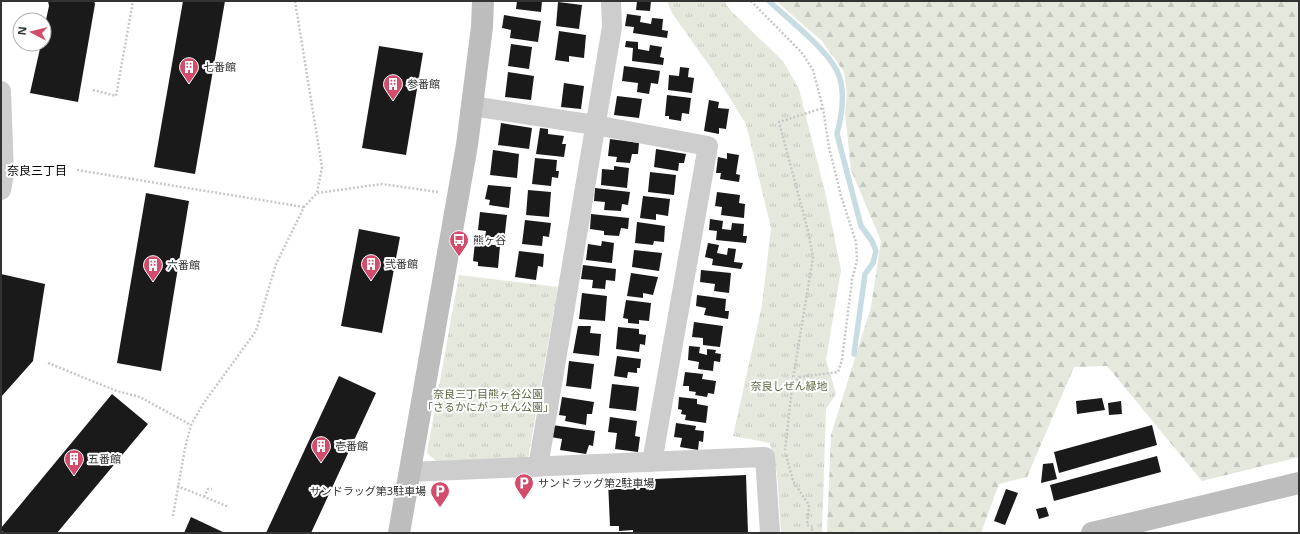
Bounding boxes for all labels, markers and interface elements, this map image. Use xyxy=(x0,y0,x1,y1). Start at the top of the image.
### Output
north arrow xyxy=(12,12,52,52)
text: N xyxy=(14,25,30,36)
building icon: 七番館 xyxy=(178,56,200,84)
place label: 七番館 xyxy=(203,59,236,74)
building icon: 参番館 xyxy=(382,73,404,101)
place label: 参番館 xyxy=(407,76,440,91)
district label: 奈良三丁目 xyxy=(7,162,67,179)
bus stop icon: 熊ヶ谷 xyxy=(448,229,470,257)
place label: 熊ヶ谷 xyxy=(473,232,506,247)
building icon: 弐番館 xyxy=(360,253,382,281)
building icon: 六番館 xyxy=(142,254,164,282)
place label: 弐番館 xyxy=(385,256,418,271)
place label: 六番館 xyxy=(167,257,200,272)
park label: 奈良しぜん緑地 xyxy=(751,378,828,393)
park label: 奈良三丁目熊ヶ谷公園 「さるかにがっせん公園」 xyxy=(422,386,554,414)
building icon: 壱番館 xyxy=(310,435,332,463)
place label: 壱番館 xyxy=(335,438,368,453)
building icon: 五番館 xyxy=(63,448,85,476)
place label: 五番館 xyxy=(88,451,121,466)
parking icon: サンドラッグ第2駐車場 xyxy=(513,472,535,500)
place label: サンドラッグ第2駐車場 xyxy=(538,475,654,490)
parking icon: サンドラッグ第3駐車場 xyxy=(429,480,451,508)
place label: サンドラッグ第3駐車場 xyxy=(310,483,426,498)

